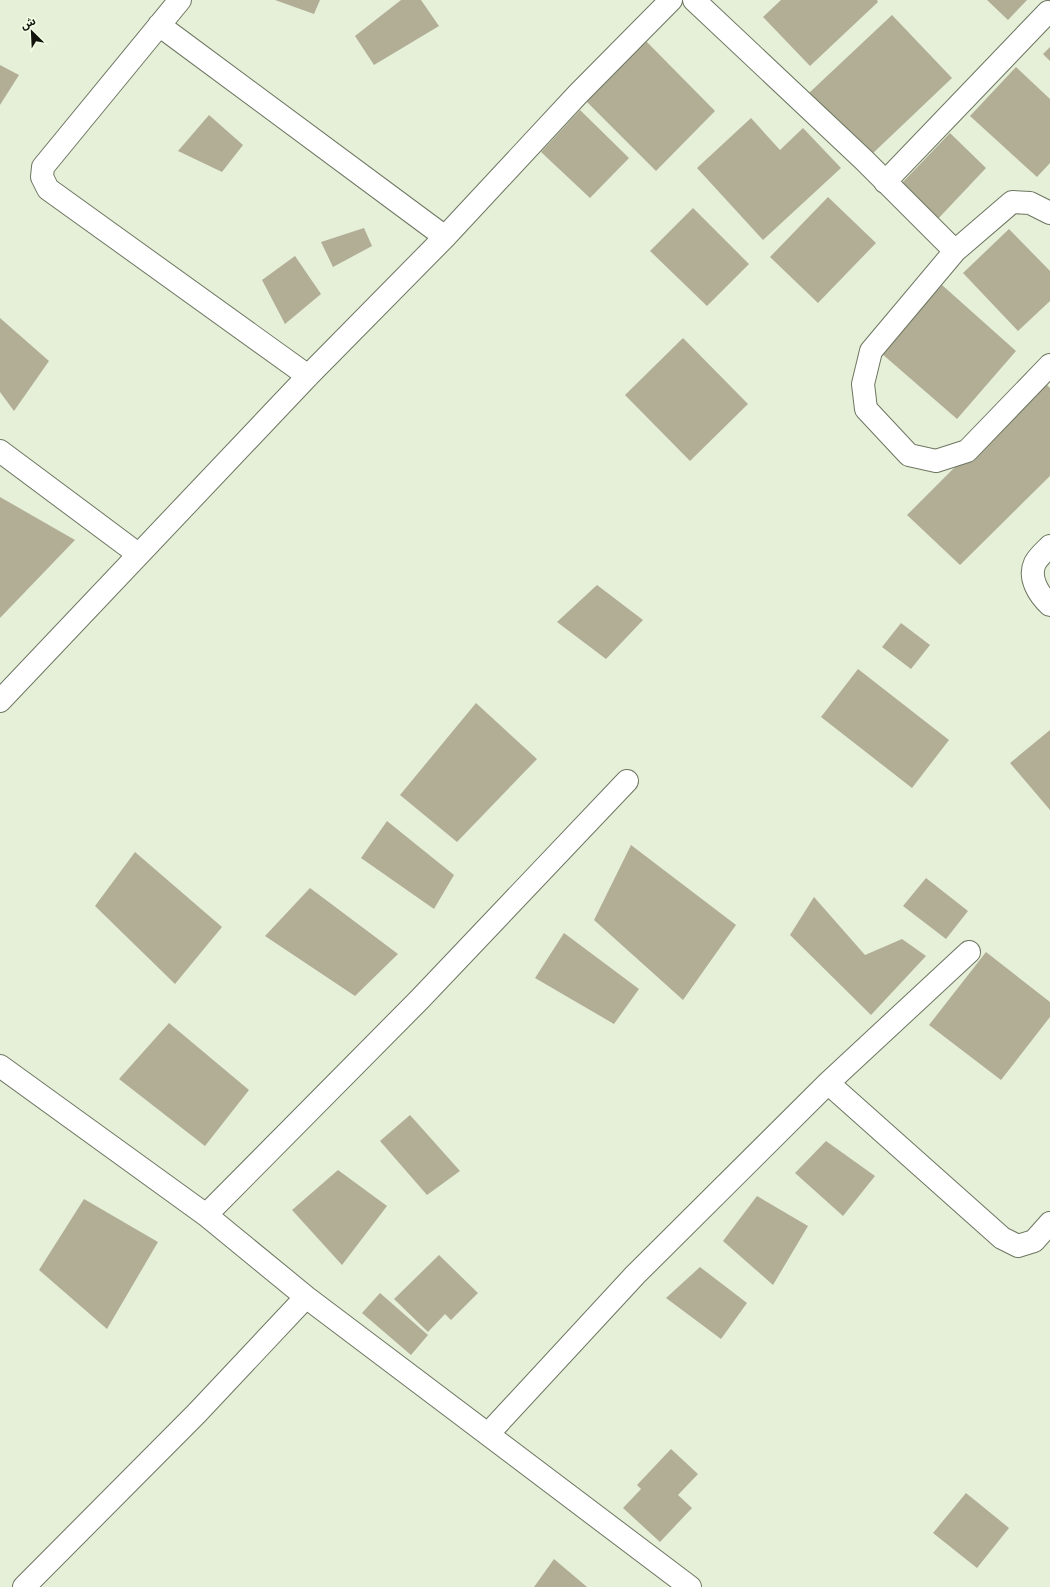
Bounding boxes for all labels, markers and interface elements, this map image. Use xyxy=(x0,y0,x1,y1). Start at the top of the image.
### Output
north arrow xyxy=(12,12,52,52)
text: ش xyxy=(18,13,38,32)

